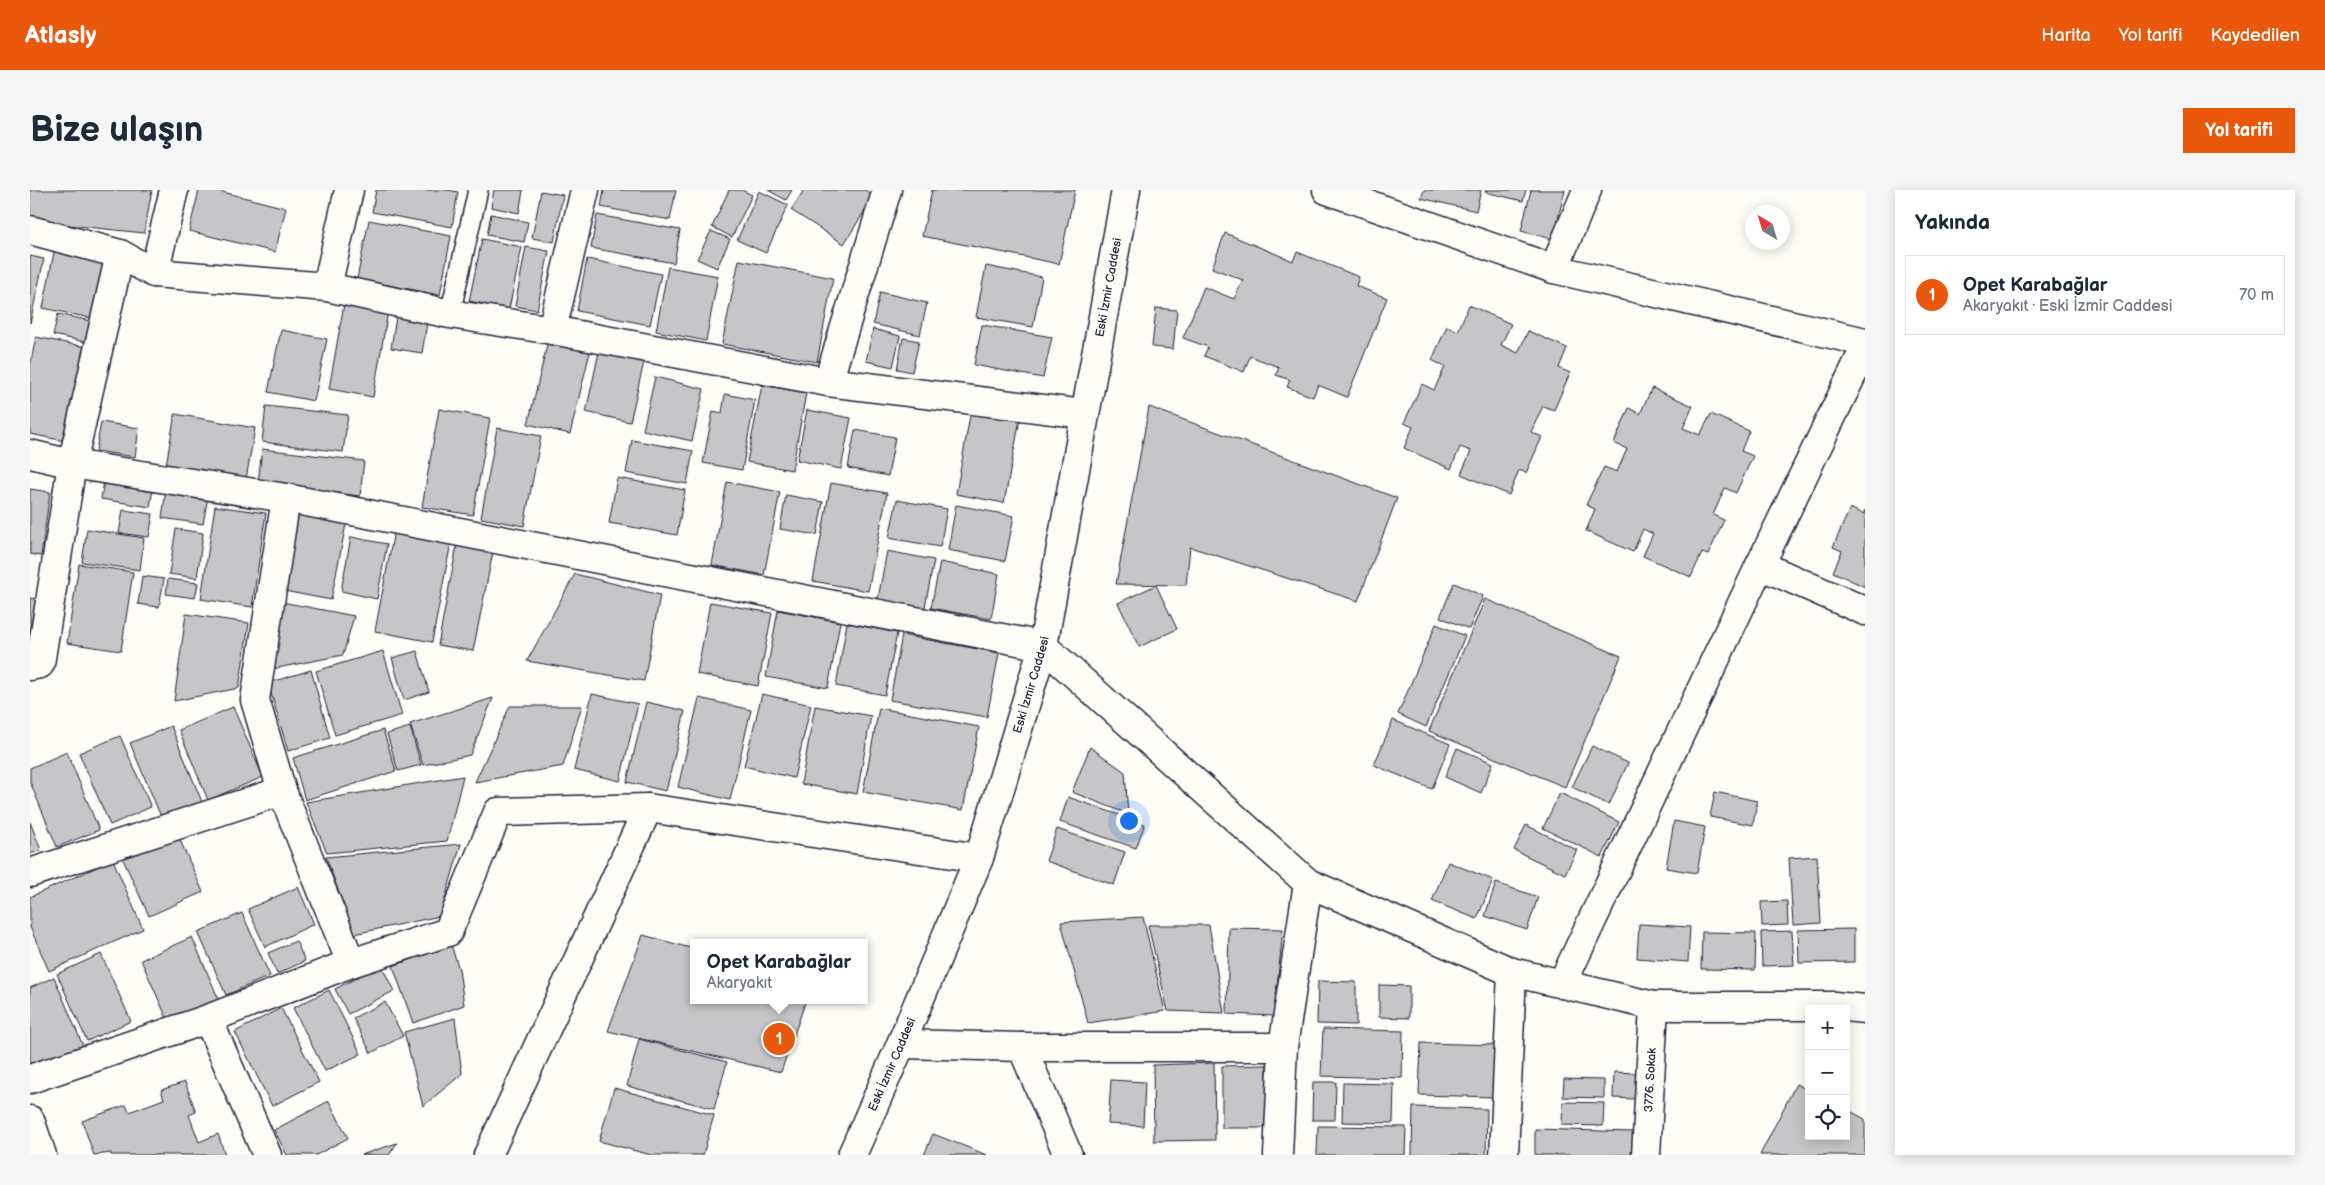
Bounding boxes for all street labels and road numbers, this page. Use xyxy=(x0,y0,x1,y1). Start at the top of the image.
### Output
street label: Eski İzmir Caddesi xyxy=(1092,237,1125,338)
street label: Eski İzmir Caddesi xyxy=(1010,635,1053,735)
street label: Eski İzmir Caddesi xyxy=(865,1015,919,1114)
street label: 3776. Sokak xyxy=(1641,1047,1660,1113)

